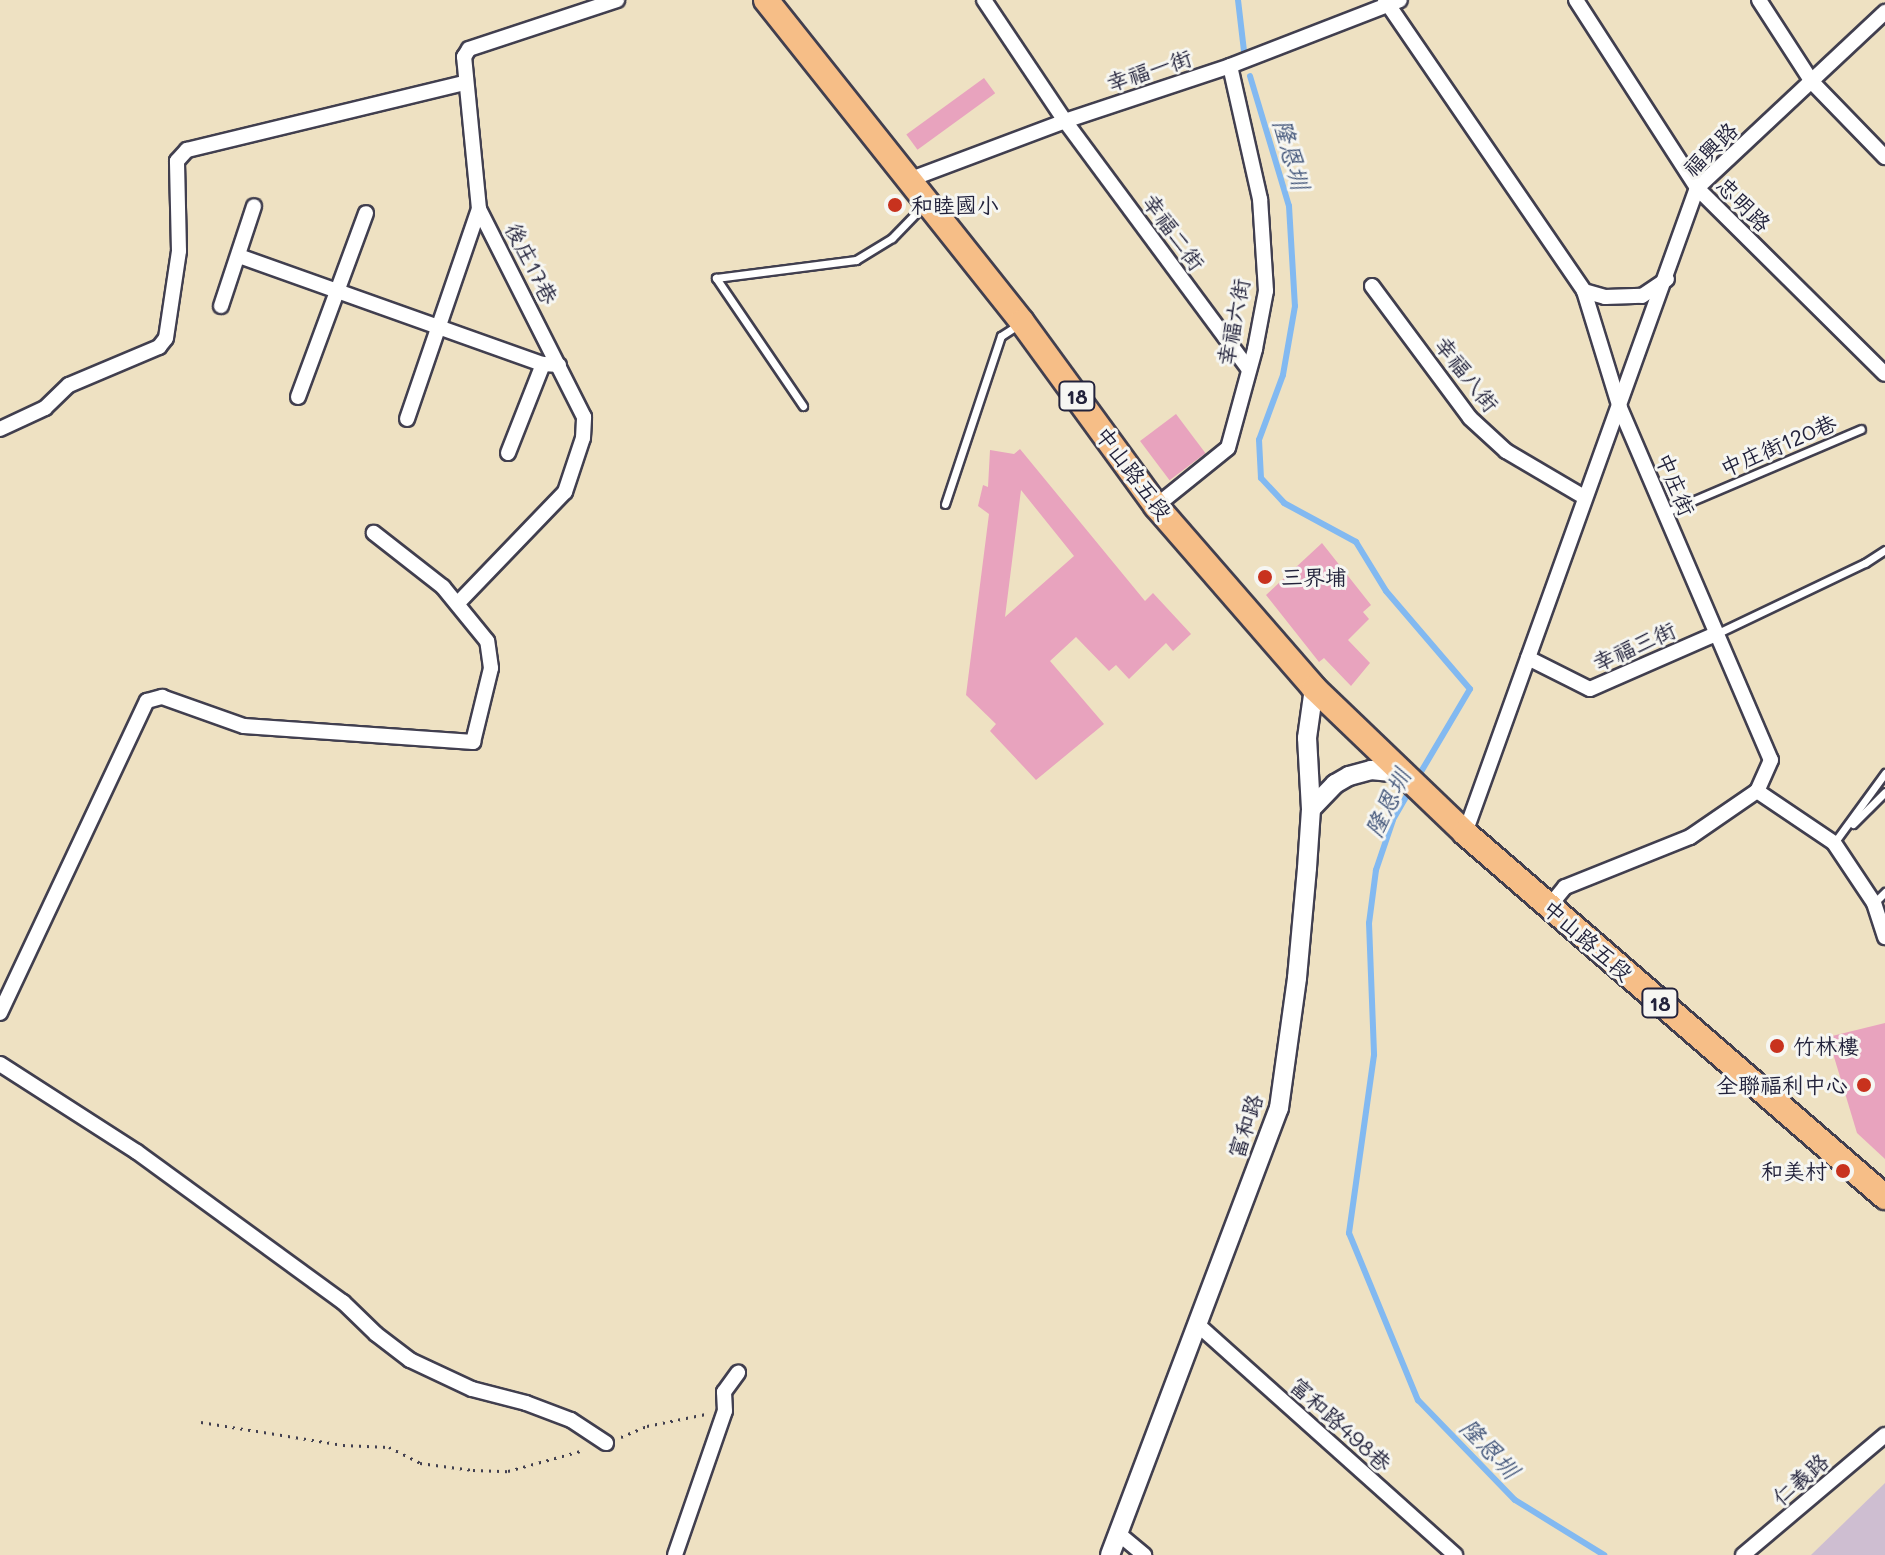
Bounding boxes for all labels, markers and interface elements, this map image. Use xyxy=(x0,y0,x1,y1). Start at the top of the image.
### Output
street label: 幸福一街 xyxy=(1103,44,1195,96)
water label: 隆恩圳 xyxy=(1268,115,1316,193)
street label: 福興路 xyxy=(1677,116,1743,182)
street label: 忠明路 xyxy=(1711,171,1777,237)
street label: 幸福二街 xyxy=(1137,189,1211,275)
place label: 和睦國小 xyxy=(911,192,999,218)
marker: 和睦國小 xyxy=(886,196,904,214)
street label: 後庄17巷 xyxy=(500,218,564,308)
street label: 幸福六街 xyxy=(1212,276,1254,368)
street label: 幸福八街 xyxy=(1430,331,1504,417)
road number: 18 xyxy=(1057,380,1097,412)
street label: 中庄街120巷 xyxy=(1716,409,1840,481)
street label: 中山路五段 xyxy=(1090,421,1178,525)
street label: 中庄街 xyxy=(1651,448,1701,520)
place label: 三界埔 xyxy=(1281,564,1347,590)
marker: 三界埔 xyxy=(1256,568,1274,586)
street label: 幸福三街 xyxy=(1588,616,1680,676)
water label: 隆恩圳 xyxy=(1358,764,1416,842)
street label: 中山路五段 xyxy=(1538,894,1638,986)
road number: 18 xyxy=(1640,987,1680,1019)
place label: 竹林樓 xyxy=(1793,1033,1859,1059)
marker: 竹林樓 xyxy=(1768,1037,1786,1055)
place label: 全聯福利中心 xyxy=(1716,1072,1848,1098)
marker: 全聯福利中心 xyxy=(1855,1076,1873,1094)
street label: 富和路 xyxy=(1222,1091,1268,1161)
place label: 和美村 xyxy=(1761,1158,1827,1184)
marker: 和美村 xyxy=(1834,1162,1852,1180)
street label: 富和路498巷 xyxy=(1285,1372,1397,1476)
water label: 隆恩圳 xyxy=(1455,1412,1525,1484)
street label: 仁義路 xyxy=(1766,1447,1834,1511)

